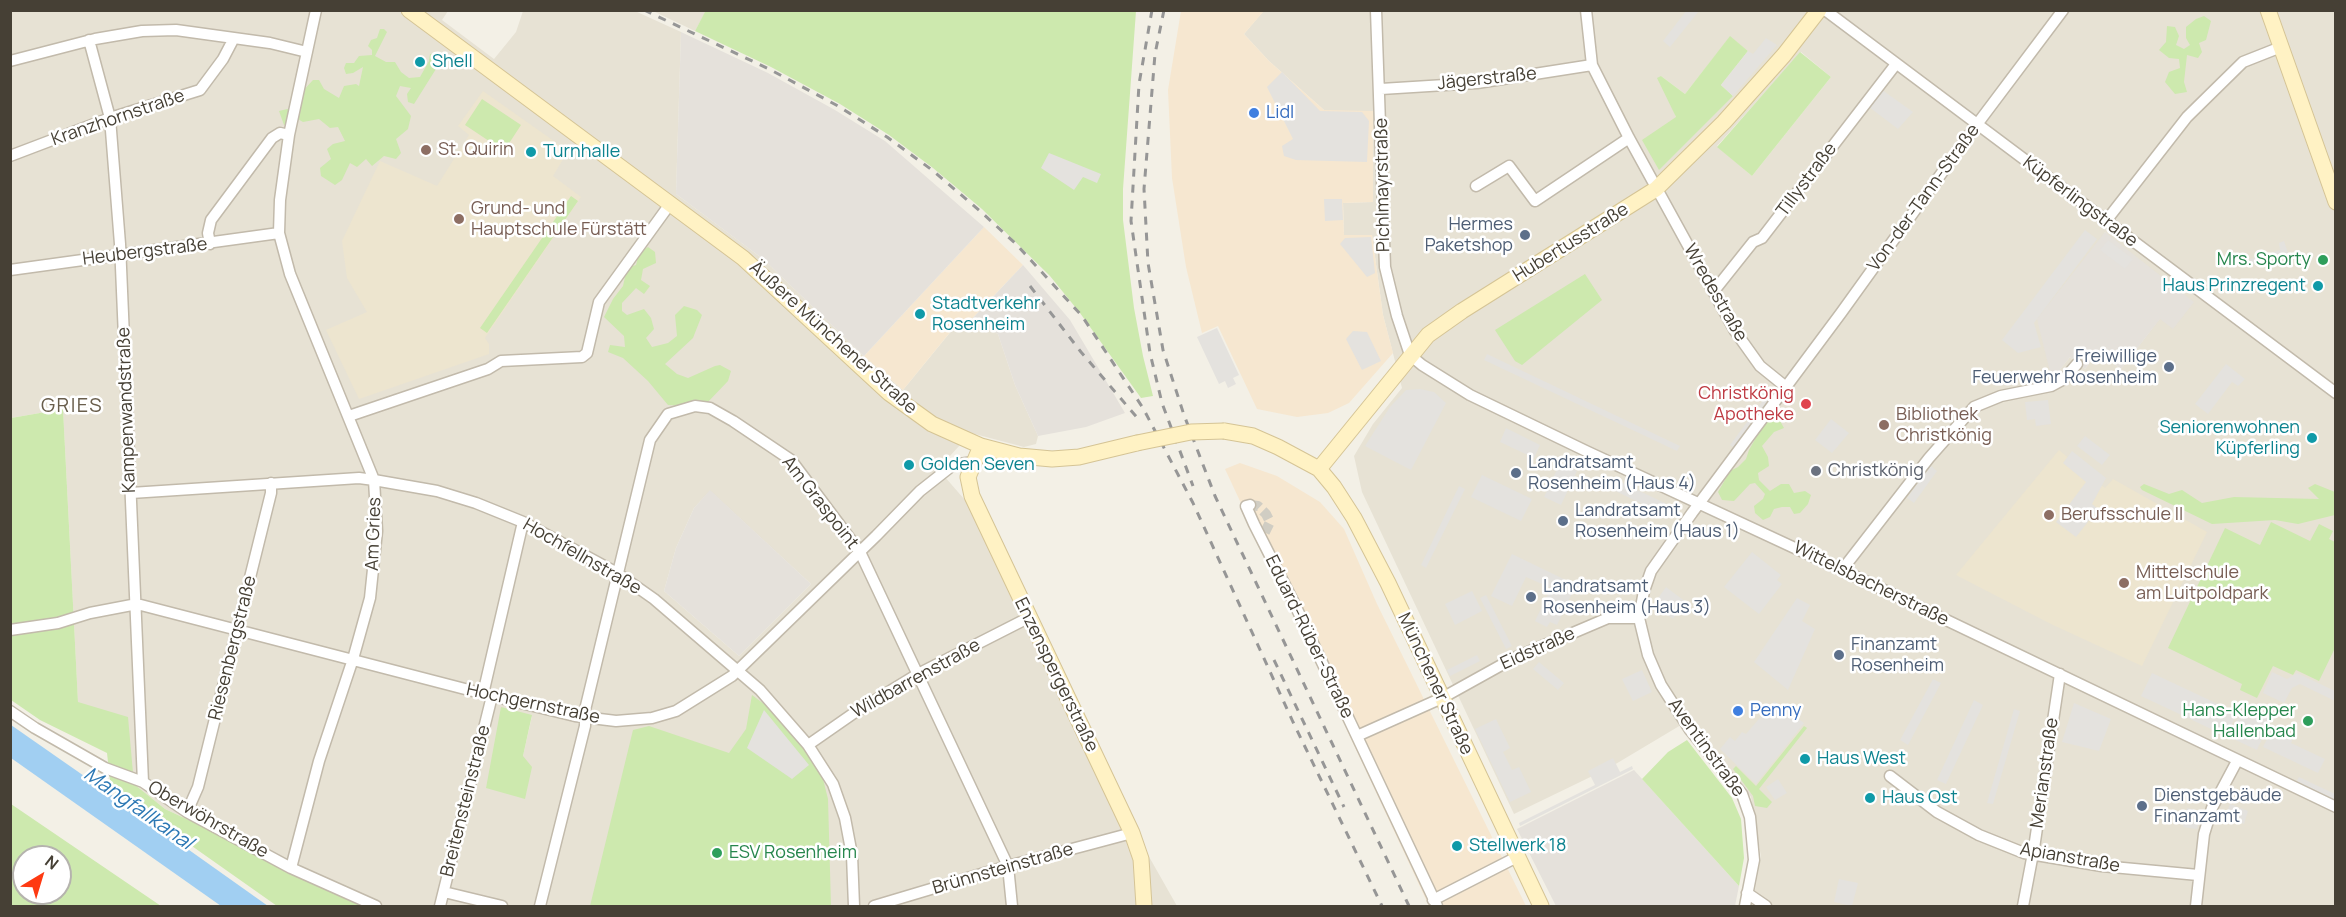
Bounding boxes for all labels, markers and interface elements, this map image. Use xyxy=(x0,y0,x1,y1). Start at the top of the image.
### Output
place label: Shell xyxy=(432,51,473,73)
marker: Shell xyxy=(413,55,427,69)
street label: Jägerstraße xyxy=(1436,63,1538,95)
street label: Kranzhornstraße xyxy=(48,85,188,151)
place label: Lidl xyxy=(1266,102,1294,124)
marker: Lidl xyxy=(1247,106,1261,120)
street label: Pichlmayrstraße xyxy=(1371,118,1395,252)
street label: Von-der-Tann-Straße xyxy=(1863,120,1985,276)
place label: St. Quirin xyxy=(438,139,514,161)
street label: Tillystraße xyxy=(1772,139,1842,221)
place label: Turnhalle xyxy=(543,141,620,163)
marker: St. Quirin xyxy=(419,143,433,157)
marker: Turnhalle xyxy=(524,145,538,159)
street label: Küpferlingstraße xyxy=(2018,152,2142,252)
place label: Grund- und Hauptschule Fürstätt xyxy=(471,198,647,240)
street label: Hubertusstraße xyxy=(1509,199,1633,287)
marker: Grund- und Hauptschule Fürstätt xyxy=(452,212,466,226)
place label: Hermes Paketshop xyxy=(1425,214,1513,256)
marker: Hermes Paketshop xyxy=(1518,228,1532,242)
street label: Heubergstraße xyxy=(81,234,209,270)
street label: Wredestraße xyxy=(1678,240,1752,346)
place label: Mrs. Sporty xyxy=(2217,249,2311,271)
marker: Mrs. Sporty xyxy=(2316,253,2330,267)
street label: Äußere Münchener Straße xyxy=(745,257,921,419)
place label: Haus Prinzregent xyxy=(2163,275,2306,297)
marker: Haus Prinzregent xyxy=(2311,279,2325,293)
place label: Stadtverkehr Rosenheim xyxy=(932,293,1040,336)
marker: Stadtverkehr Rosenheim xyxy=(913,307,927,321)
street label: Kampenwandstraße xyxy=(113,327,141,493)
place label: Freiwillige Feuerwehr Rosenheim xyxy=(1972,346,2157,388)
marker: Freiwillige Feuerwehr Rosenheim xyxy=(2162,360,2176,374)
place label: Christkönig Apotheke xyxy=(1698,383,1794,426)
district label: GRIES xyxy=(41,394,103,418)
marker: Christkönig Apotheke xyxy=(1799,397,1813,411)
place label: Bibliothek Christkönig xyxy=(1896,404,1992,446)
place label: Seniorenwohnen Küpferling xyxy=(2159,417,2300,460)
marker: Bibliothek Christkönig xyxy=(1877,418,1891,432)
marker: Seniorenwohnen Küpferling xyxy=(2305,431,2319,445)
street label: Am Graspoint xyxy=(777,452,863,554)
place label: Landratsamt Rosenheim (Haus 4) xyxy=(1528,452,1696,494)
place label: Golden Seven xyxy=(921,454,1035,476)
marker: Golden Seven xyxy=(902,458,916,472)
place label: Christkönig xyxy=(1828,460,1924,482)
marker: Christkönig xyxy=(1809,464,1823,478)
marker: Landratsamt Rosenheim (Haus 4) xyxy=(1509,466,1523,480)
street label: Am Gries xyxy=(362,497,386,571)
place label: Landratsamt Rosenheim (Haus 1) xyxy=(1575,500,1740,542)
place label: Berufsschule II xyxy=(2061,504,2183,526)
marker: Berufsschule II xyxy=(2042,508,2056,522)
street label: Hochfellnstraße xyxy=(519,514,645,600)
marker: Landratsamt Rosenheim (Haus 1) xyxy=(1556,514,1570,528)
street label: Wittelsbacherstraße xyxy=(1790,537,1952,631)
street label: Eduard-Rüber-Straße xyxy=(1260,552,1358,722)
place label: Mittelschule am Luitpoldpark xyxy=(2136,562,2268,604)
street label: Riesenbergstraße xyxy=(205,573,261,723)
place label: Landratsamt Rosenheim (Haus 3) xyxy=(1543,576,1711,618)
marker: Mittelschule am Luitpoldpark xyxy=(2117,576,2131,590)
marker: Landratsamt Rosenheim (Haus 3) xyxy=(1524,590,1538,604)
street label: Enzenspergerstraße xyxy=(1009,594,1103,756)
street label: Münchener Straße xyxy=(1393,610,1477,758)
street label: Eidstraße xyxy=(1497,623,1579,675)
place label: Finanzamt Rosenheim xyxy=(1851,634,1944,676)
street label: Wildbarrenstraße xyxy=(848,635,984,723)
marker: Finanzamt Rosenheim xyxy=(1832,648,1846,662)
street label: Hochgernstraße xyxy=(464,679,602,729)
street label: Aventinstraße xyxy=(1663,694,1749,802)
place label: Penny xyxy=(1750,700,1802,722)
place label: Hans-Klepper Hallenbad xyxy=(2183,700,2296,742)
marker: Penny xyxy=(1731,704,1745,718)
marker: Hans-Klepper Hallenbad xyxy=(2301,714,2315,728)
street label: Merianstraße xyxy=(2027,716,2063,830)
street label: Breitensteinstraße xyxy=(437,723,495,879)
place label: Haus West xyxy=(1817,748,1906,770)
marker: Haus West xyxy=(1798,752,1812,766)
water label: Mangfallkanal xyxy=(79,763,197,855)
street label: Oberwöhrstraße xyxy=(144,777,272,863)
place label: Dienstgebäude Finanzamt xyxy=(2154,785,2282,828)
place label: Haus Ost xyxy=(1882,787,1958,809)
marker: Haus Ost xyxy=(1863,791,1877,805)
marker: Dienstgebäude Finanzamt xyxy=(2135,799,2149,813)
place label: Stellwerk 18 xyxy=(1469,835,1566,857)
street label: Brünnsteinstraße xyxy=(930,839,1076,899)
marker: Stellwerk 18 xyxy=(1450,839,1464,853)
street label: Apianstraße xyxy=(2018,839,2122,877)
place label: ESV Rosenheim xyxy=(729,842,857,864)
north arrow xyxy=(12,845,72,905)
marker: ESV Rosenheim xyxy=(710,846,724,860)
text: N xyxy=(41,850,63,875)

